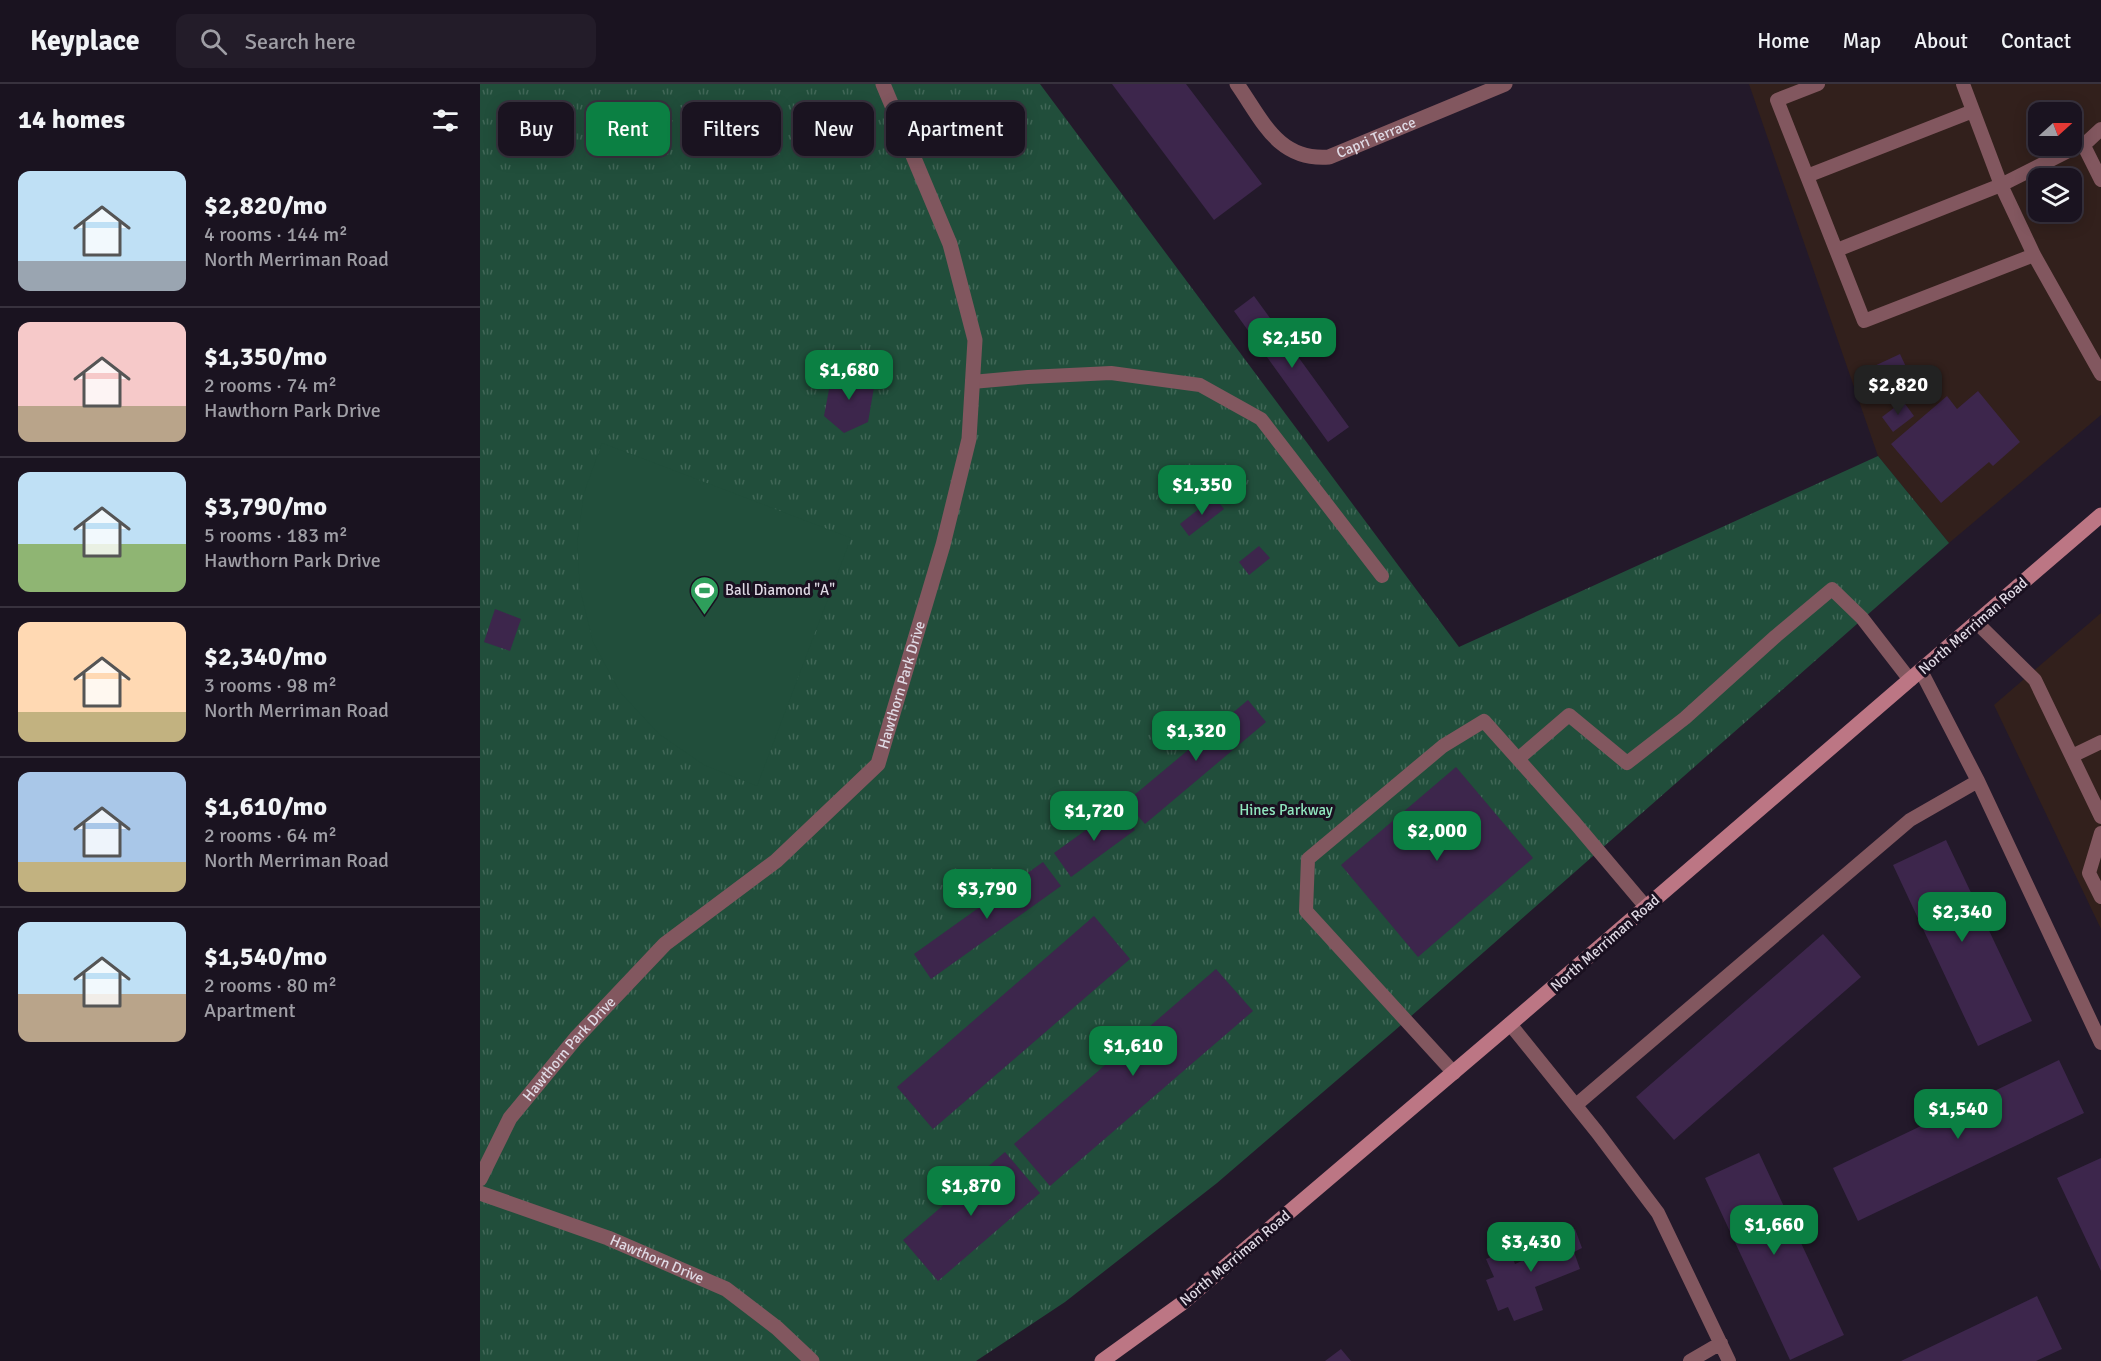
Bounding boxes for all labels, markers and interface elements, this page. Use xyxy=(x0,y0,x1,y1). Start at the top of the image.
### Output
search box xyxy=(176,14,596,68)
text: Keyplace xyxy=(30,24,140,58)
icon: search xyxy=(197,25,230,58)
text: Search here xyxy=(245,28,356,55)
text: Home xyxy=(1757,28,1810,54)
text: Map xyxy=(1843,28,1881,54)
text: About xyxy=(1914,28,1968,54)
text: Contact xyxy=(2001,28,2071,54)
chip: Buy xyxy=(498,102,574,156)
chip: Rent xyxy=(586,102,670,156)
chip: Filters xyxy=(682,102,781,156)
chip: New xyxy=(793,102,874,156)
chip: Apartment xyxy=(886,102,1025,156)
north arrow xyxy=(2028,102,2082,156)
map controls xyxy=(2028,102,2082,222)
text: 14 homes xyxy=(18,104,125,136)
icon: filters xyxy=(429,104,462,137)
street label: Capri Terrace xyxy=(1334,113,1418,162)
button: layers xyxy=(2028,168,2082,222)
text: $2,820/mo xyxy=(204,190,327,222)
icon: home xyxy=(66,195,138,267)
text: 4 rooms · 144 m² xyxy=(204,222,348,247)
text: North Merriman Road xyxy=(204,247,389,272)
pin: $2,150 xyxy=(1243,318,1341,369)
text: $2,150 xyxy=(1262,325,1322,350)
text: $1,350/mo xyxy=(204,341,327,373)
icon: home xyxy=(66,346,138,418)
pin: $1,680 xyxy=(800,350,898,401)
text: $1,680 xyxy=(819,357,879,382)
pin: $2,820 xyxy=(1849,365,1947,416)
text: $2,820 xyxy=(1868,372,1928,397)
text: 2 rooms · 74 m² xyxy=(204,373,337,398)
text: Hawthorn Park Drive xyxy=(204,398,381,423)
pin: $1,350 xyxy=(1153,465,1251,516)
text: $1,350 xyxy=(1172,472,1232,497)
text: $3,790/mo xyxy=(204,491,327,523)
icon: home xyxy=(66,496,138,568)
text: 5 rooms · 183 m² xyxy=(204,523,348,548)
text: Hawthorn Park Drive xyxy=(204,548,381,573)
sports icon: Ball Diamond "A" xyxy=(688,574,720,616)
street label: North Merriman Road xyxy=(1915,574,2031,678)
place label: Ball Diamond "A" xyxy=(725,581,835,599)
street label: Hawthorn Park Drive xyxy=(874,619,929,751)
text: $2,340/mo xyxy=(204,641,327,673)
icon: home xyxy=(66,646,138,718)
text: 3 rooms · 98 m² xyxy=(204,673,337,698)
text: North Merriman Road xyxy=(204,698,389,723)
pin: $1,320 xyxy=(1147,711,1245,762)
text: $1,320 xyxy=(1166,718,1226,743)
text: $1,610/mo xyxy=(204,791,327,823)
pin: $1,720 xyxy=(1045,791,1143,842)
icon: home xyxy=(66,796,138,868)
text: $1,720 xyxy=(1064,798,1124,823)
park label: Hines Parkway xyxy=(1239,801,1333,819)
pin: $2,000 xyxy=(1388,811,1486,862)
text: $2,000 xyxy=(1407,818,1467,843)
text: 2 rooms · 64 m² xyxy=(204,823,337,848)
text: North Merriman Road xyxy=(204,848,389,873)
pin: $3,790 xyxy=(938,869,1036,920)
text: $3,790 xyxy=(957,876,1017,901)
street label: North Merriman Road xyxy=(1547,891,1663,995)
pin: $2,340 xyxy=(1913,892,2011,943)
text: $2,340 xyxy=(1932,899,1992,924)
text: $1,540/mo xyxy=(204,941,327,973)
icon: home xyxy=(66,946,138,1018)
text: 2 rooms · 80 m² xyxy=(204,973,337,998)
street label: Hawthorn Park Drive xyxy=(519,993,619,1105)
text: Apartment xyxy=(204,998,296,1023)
pin: $1,610 xyxy=(1084,1026,1182,1077)
text: $1,610 xyxy=(1103,1033,1163,1058)
pin: $1,540 xyxy=(1909,1089,2007,1140)
text: $1,540 xyxy=(1928,1096,1988,1121)
pin: $1,870 xyxy=(922,1166,1020,1217)
text: $1,870 xyxy=(941,1173,1001,1198)
pin: $1,660 xyxy=(1725,1205,1823,1256)
street label: North Merriman Road xyxy=(1176,1207,1294,1309)
text: $1,660 xyxy=(1744,1212,1804,1237)
pin: $3,430 xyxy=(1482,1222,1580,1273)
text: $3,430 xyxy=(1501,1229,1561,1254)
street label: Hawthorn Drive xyxy=(607,1231,707,1287)

